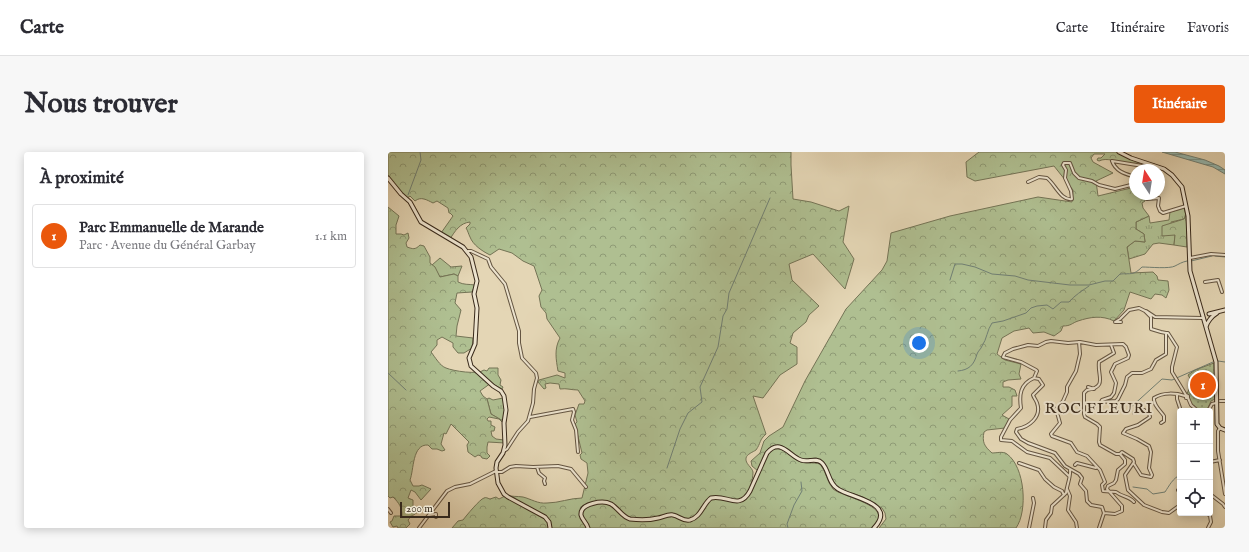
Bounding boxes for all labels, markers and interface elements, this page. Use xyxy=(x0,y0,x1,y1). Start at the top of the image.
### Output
text: Carte xyxy=(20,16,64,40)
text: Carte xyxy=(1056,19,1088,37)
text: Itinéraire xyxy=(1110,19,1165,37)
text: Favoris xyxy=(1187,19,1229,37)
button: Itinéraire xyxy=(1134,85,1225,123)
text: Nous trouver xyxy=(24,87,178,122)
north arrow xyxy=(1129,164,1165,200)
text: À proximité xyxy=(40,168,124,189)
text: Parc Emmanuelle de Marande xyxy=(79,218,264,237)
text: 1 xyxy=(52,228,56,245)
text: 1.1 km xyxy=(315,228,347,245)
text: Parc · Avenue du Général Garbay xyxy=(79,237,256,254)
your location xyxy=(909,333,929,353)
pin: 1 xyxy=(1190,370,1216,400)
district label: ROC FLEURI xyxy=(1045,399,1153,418)
map controls xyxy=(1177,408,1213,516)
button: + xyxy=(1177,408,1213,444)
button: − xyxy=(1177,444,1213,480)
button: locate xyxy=(1177,480,1213,516)
scale bar xyxy=(400,500,450,519)
text: 200 m xyxy=(406,502,433,516)

